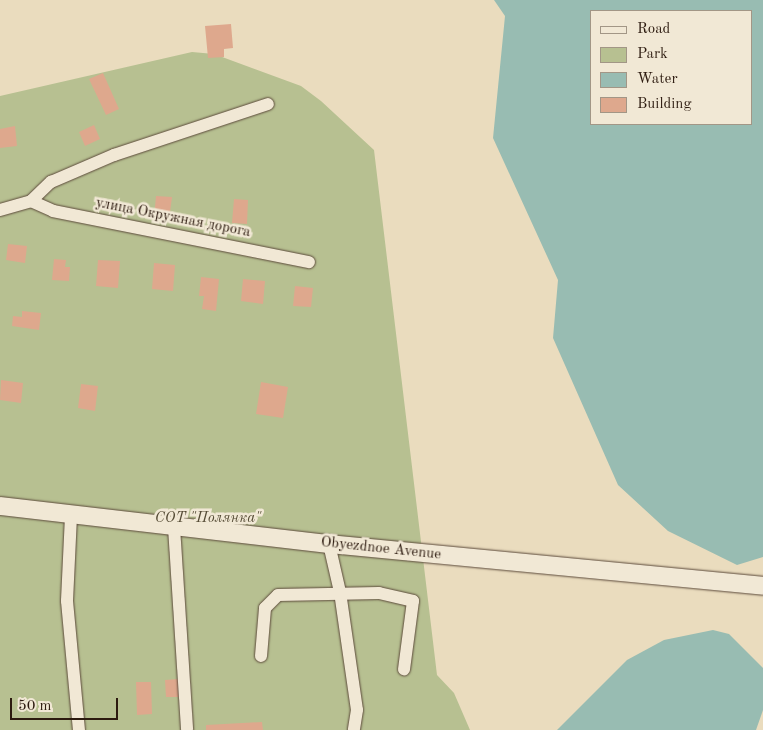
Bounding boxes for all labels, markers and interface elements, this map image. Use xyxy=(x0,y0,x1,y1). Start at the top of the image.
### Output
legend xyxy=(590,10,753,125)
text: Road xyxy=(637,22,670,37)
text: Park xyxy=(637,47,668,62)
text: Water xyxy=(637,72,678,87)
text: Building xyxy=(637,97,692,112)
street label: улица Окружная дорога xyxy=(94,194,252,242)
park label: СОТ "Полянка" xyxy=(155,510,261,528)
street label: Obyezdnoe Avenue xyxy=(320,534,442,564)
scale bar xyxy=(12,688,120,720)
text: 50 m xyxy=(18,699,52,714)

